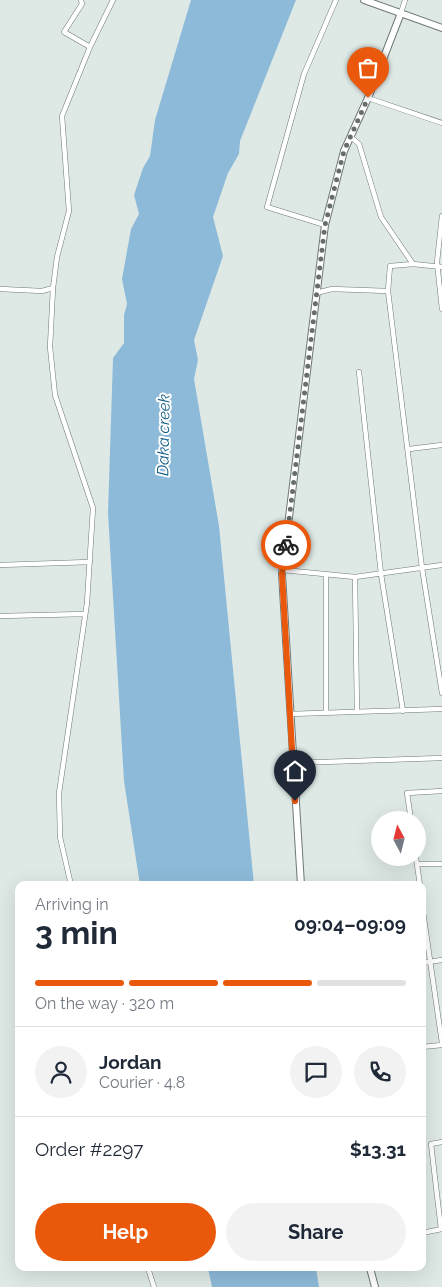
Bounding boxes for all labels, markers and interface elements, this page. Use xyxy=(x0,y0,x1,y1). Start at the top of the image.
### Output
pin xyxy=(347,47,389,98)
icon: bag xyxy=(354,54,382,82)
water label: Daka creek xyxy=(153,393,174,476)
courier xyxy=(261,520,311,570)
icon: bike xyxy=(272,531,300,559)
pin xyxy=(274,750,316,801)
icon: home xyxy=(281,757,309,785)
north arrow xyxy=(371,811,426,866)
map controls xyxy=(371,811,426,866)
text: Arriving in xyxy=(35,895,109,914)
text: 09:04–09:09 xyxy=(294,913,406,935)
text: 3 min xyxy=(35,914,118,951)
text: On the way · 320 m xyxy=(35,994,174,1013)
button: person xyxy=(35,1046,87,1098)
button: chat xyxy=(290,1046,342,1098)
button: phone xyxy=(354,1046,406,1098)
text: Jordan xyxy=(99,1051,162,1073)
text: Courier · 4.8 xyxy=(99,1073,185,1092)
text: Order #2297 xyxy=(35,1138,144,1160)
text: $13.31 xyxy=(350,1138,406,1160)
button: Help xyxy=(35,1203,216,1261)
button: Share xyxy=(226,1203,406,1261)

